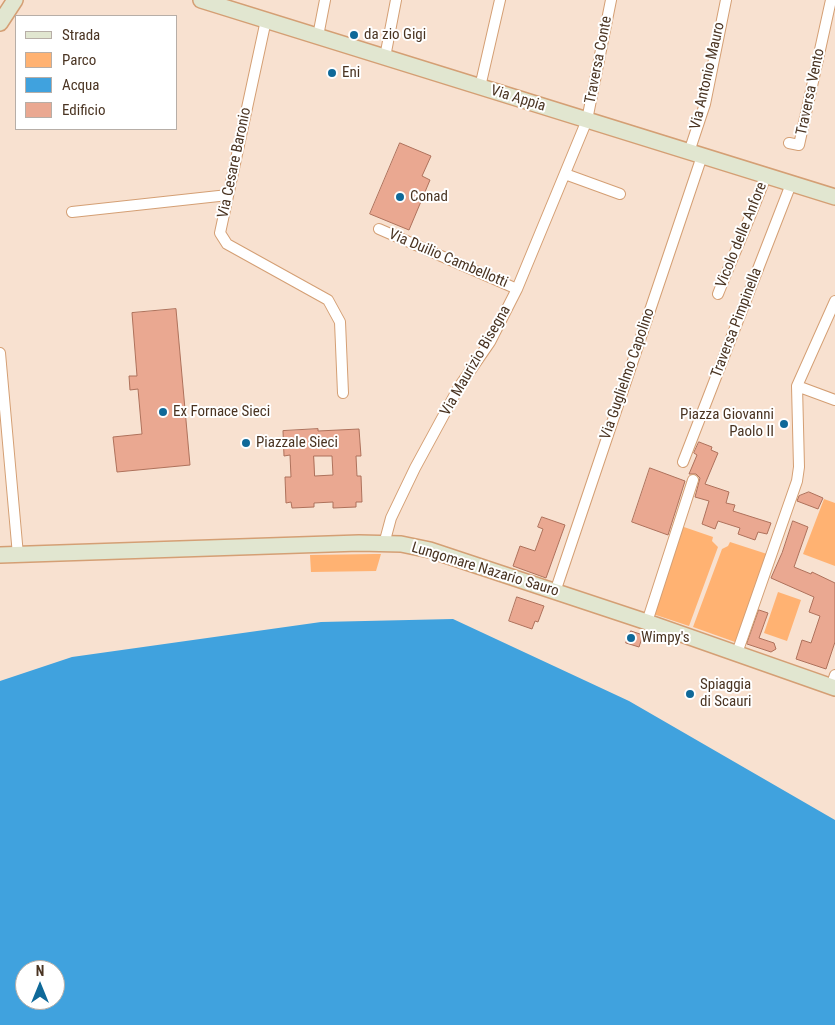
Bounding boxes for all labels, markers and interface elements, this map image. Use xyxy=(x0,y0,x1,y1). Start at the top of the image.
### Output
legend xyxy=(15,15,178,130)
street label: Traversa Conte xyxy=(582,15,616,105)
street label: Via Antonio Mauro xyxy=(687,21,729,131)
text: Strada xyxy=(62,26,100,44)
place label: da zio Gigi xyxy=(364,26,426,44)
marker: da zio Gigi xyxy=(348,29,360,41)
street label: Traversa Vento xyxy=(793,47,829,137)
text: Parco xyxy=(62,51,96,69)
place label: Eni xyxy=(342,64,360,82)
marker: Eni xyxy=(326,67,338,79)
text: Acqua xyxy=(62,76,100,94)
street label: Via Appia xyxy=(488,82,548,116)
text: Edificio xyxy=(62,101,105,119)
street label: Via Cesare Baronio xyxy=(215,106,255,220)
street label: Vicolo delle Anfore xyxy=(713,180,771,290)
place label: Conad xyxy=(410,188,448,206)
marker: Conad xyxy=(394,191,406,203)
street label: Via Duilio Cambellotti xyxy=(386,226,510,292)
street label: Traversa Pimpinella xyxy=(708,266,766,380)
street label: Via Maurizio Bisegna xyxy=(437,303,515,419)
street label: Via Guglielmo Capolino xyxy=(597,306,659,442)
place label: Ex Fornace Sieci xyxy=(173,403,270,421)
marker: Ex Fornace Sieci xyxy=(157,406,169,418)
place label: Piazza Giovanni Paolo II xyxy=(680,406,774,441)
marker: Piazza Giovanni Paolo II xyxy=(778,418,790,430)
place label: Piazzale Sieci xyxy=(256,434,338,452)
marker: Piazzale Sieci xyxy=(240,437,252,449)
street label: Lungomare Nazario Sauro xyxy=(409,539,561,601)
place label: Wimpy's xyxy=(641,629,690,647)
marker: Wimpy's xyxy=(625,632,637,644)
place label: Spiaggia di Scauri xyxy=(700,676,751,711)
marker: Spiaggia di Scauri xyxy=(684,688,696,700)
north arrow xyxy=(15,960,65,1010)
text: N xyxy=(36,963,44,979)

